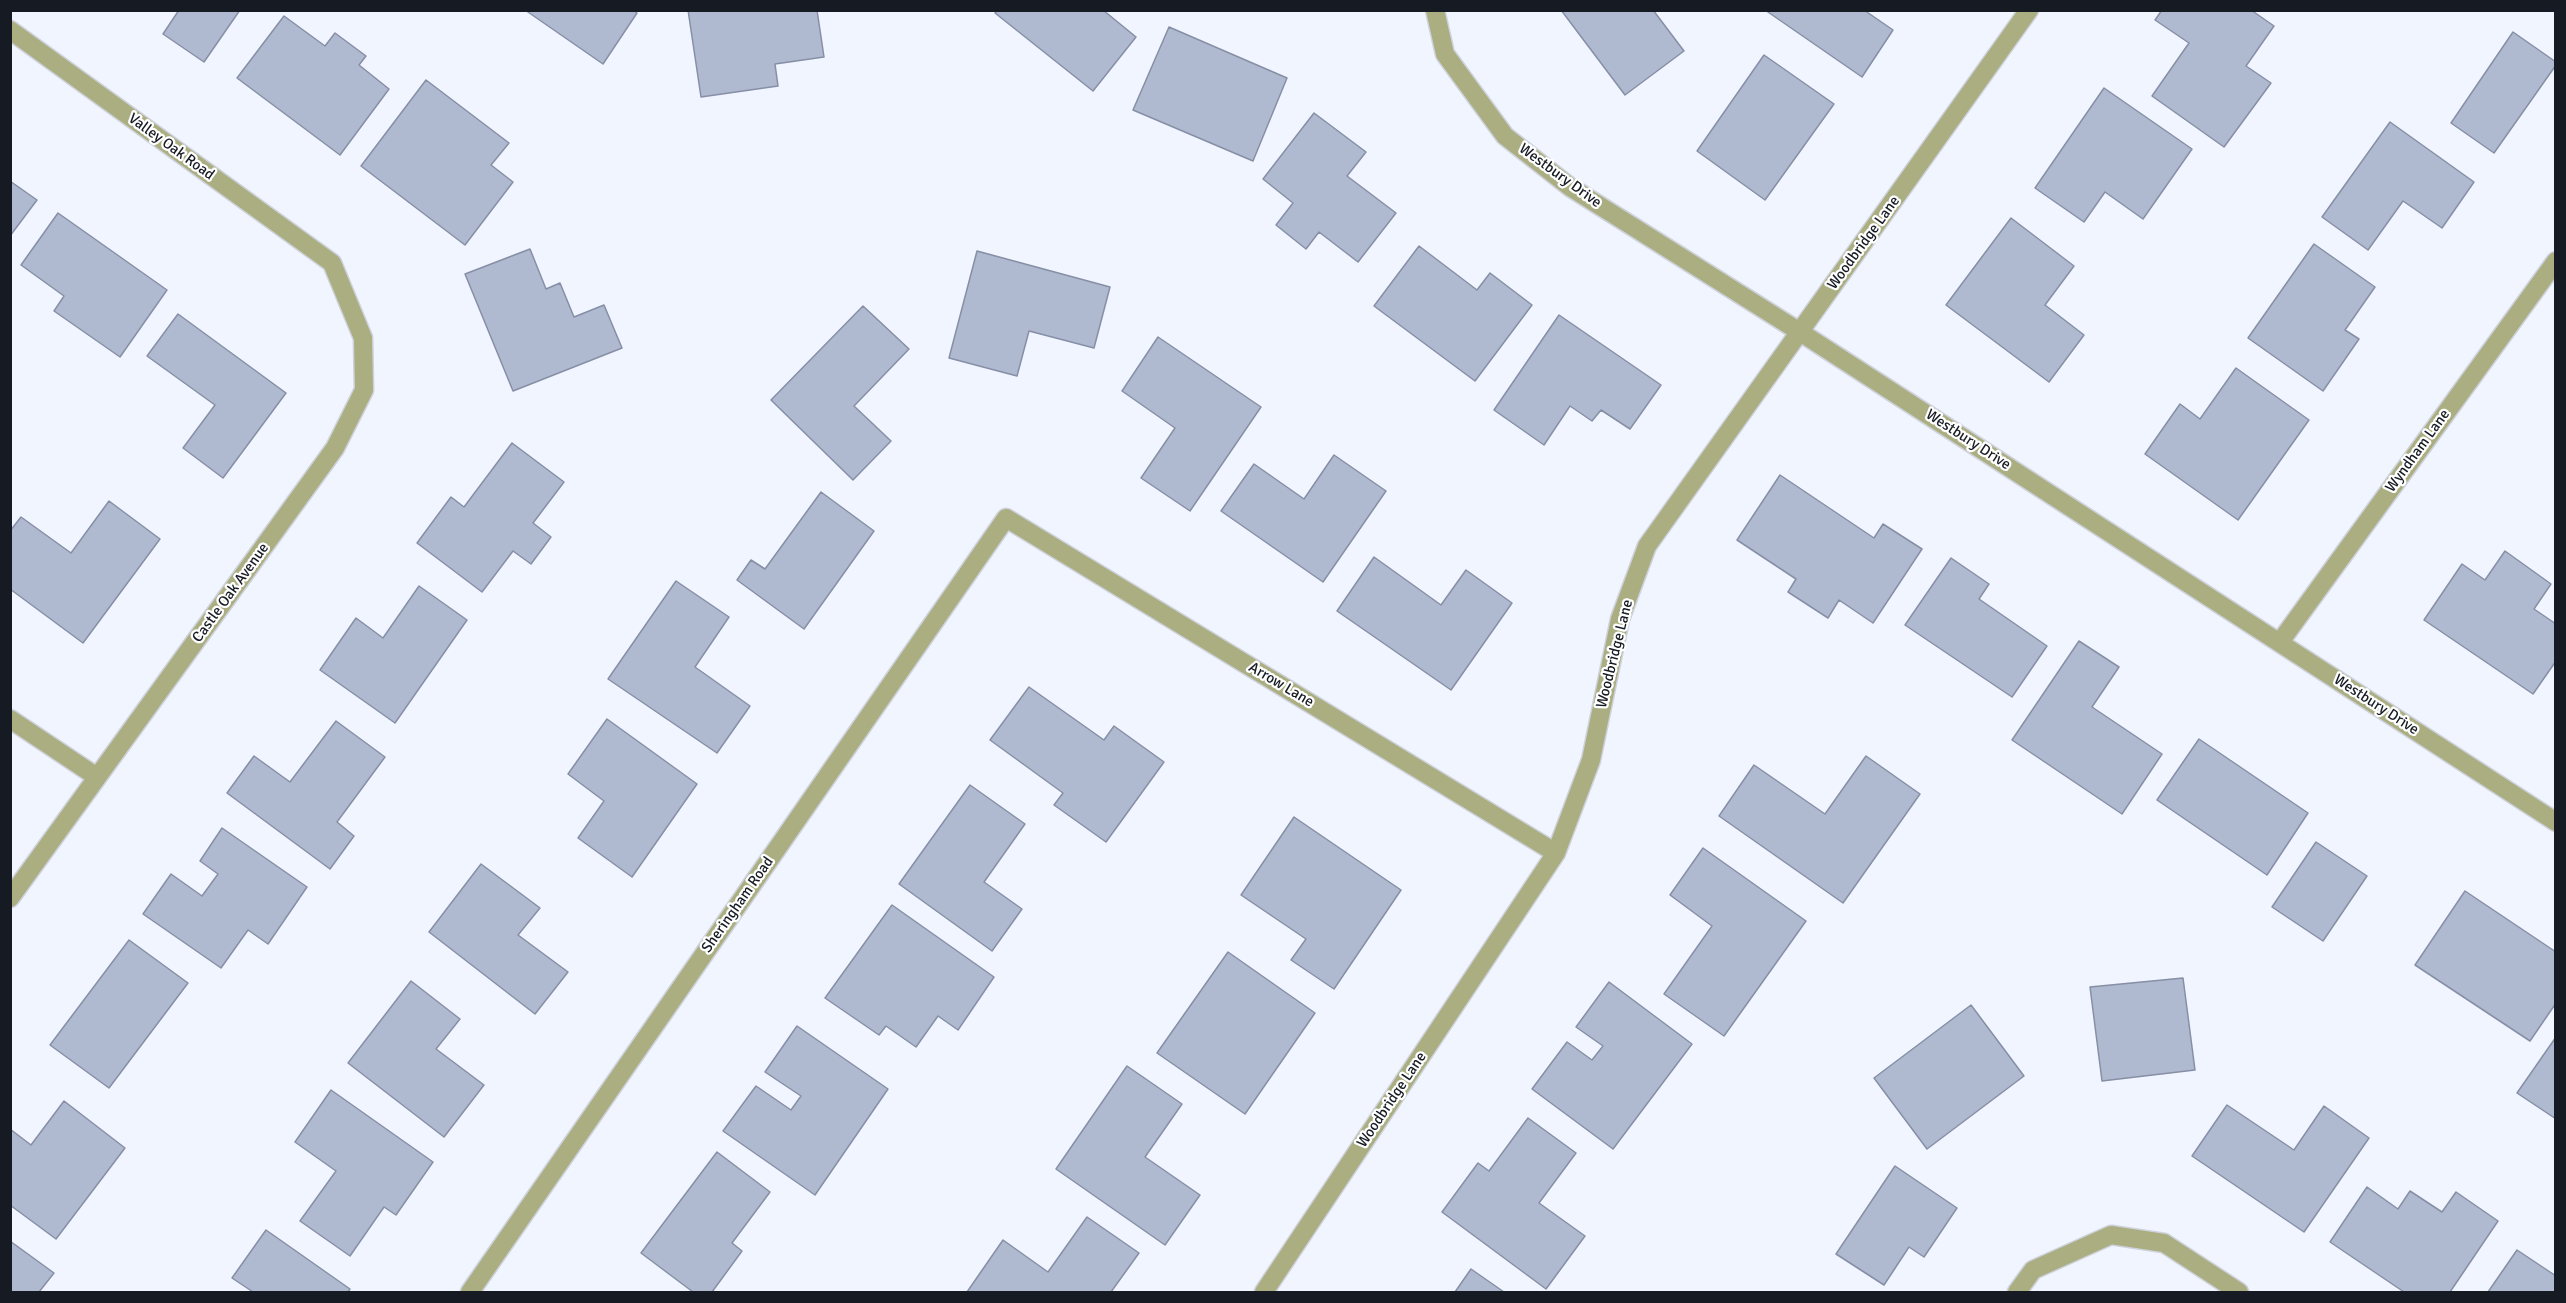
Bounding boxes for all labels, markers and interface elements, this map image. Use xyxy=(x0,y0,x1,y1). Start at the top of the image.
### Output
street label: Valley Oak Road xyxy=(124,110,218,184)
street label: Westbury Drive xyxy=(1515,140,1605,212)
street label: Woodbridge Lane xyxy=(1824,193,1904,293)
street label: Westbury Drive xyxy=(1922,406,2014,474)
street label: Wyndham Lane xyxy=(2382,406,2454,496)
street label: Castle Oak Avenue xyxy=(189,540,273,646)
street label: Woodbridge Lane xyxy=(1593,598,1637,710)
street label: Arrow Lane xyxy=(1245,659,1317,711)
street label: Westbury Drive xyxy=(2330,671,2422,739)
street label: Sheringham Road xyxy=(698,854,778,956)
street label: Woodbridge Lane xyxy=(1353,1049,1431,1151)

